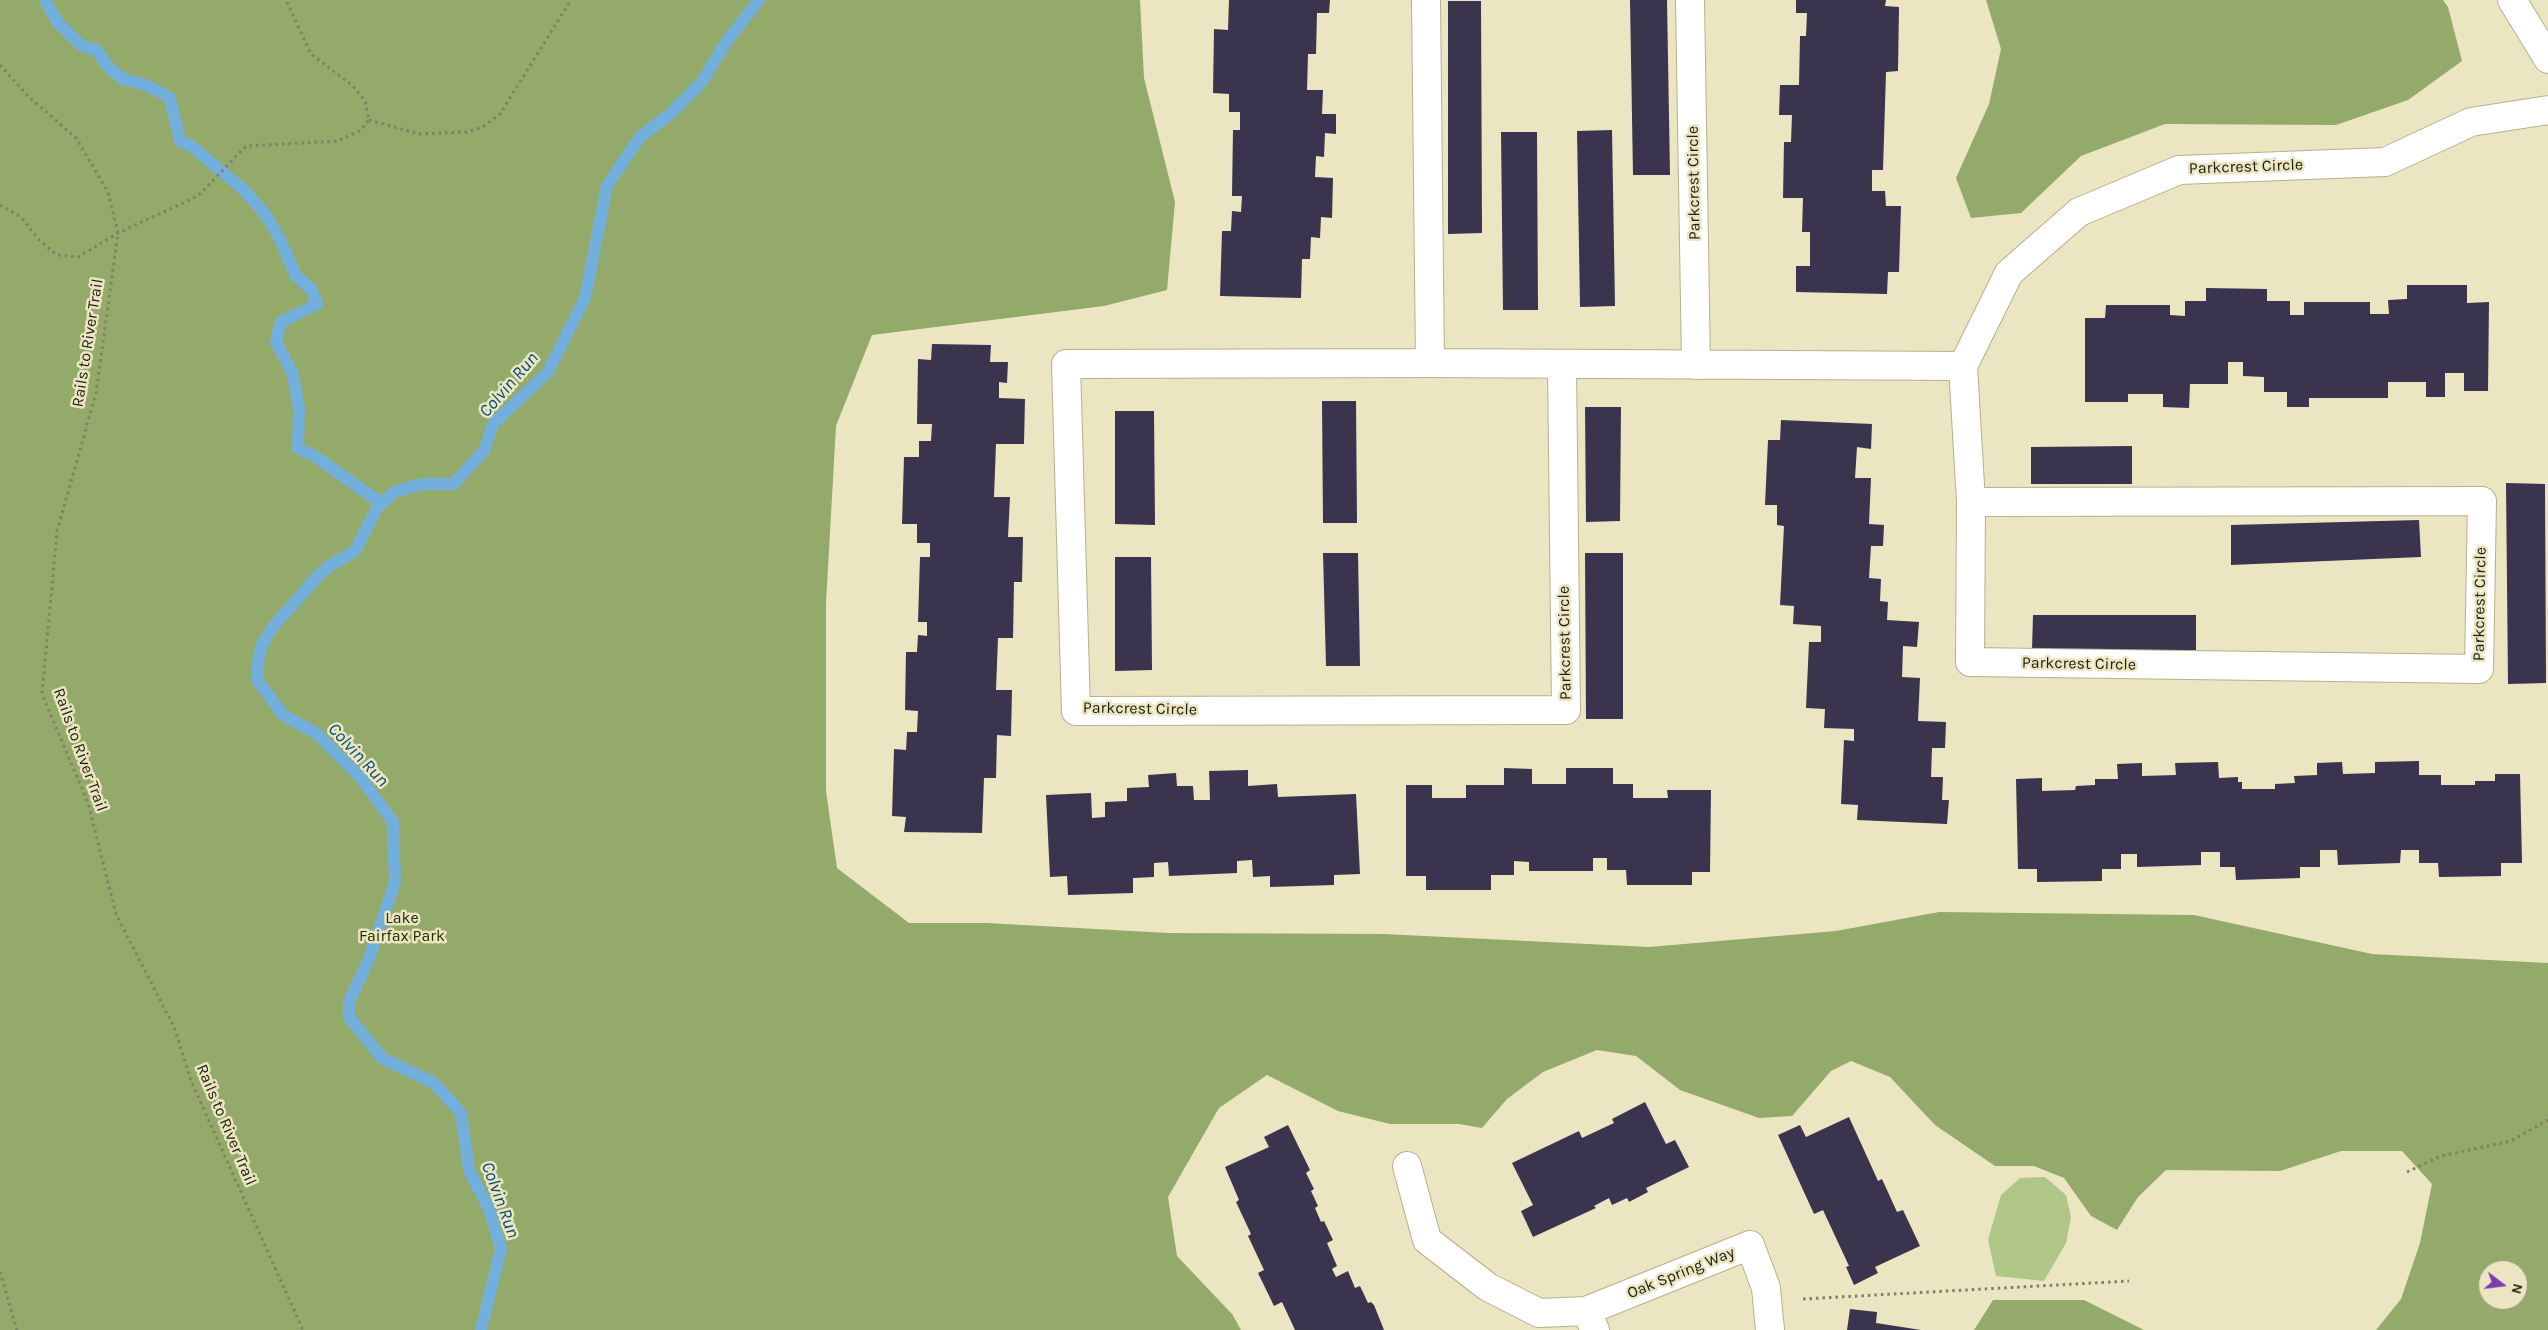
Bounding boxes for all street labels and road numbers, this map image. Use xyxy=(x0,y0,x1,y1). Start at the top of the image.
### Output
street label: Parkcrest Circle xyxy=(1683,126,1705,240)
street label: Parkcrest Circle xyxy=(2189,155,2303,179)
street label: Rails to River Trail xyxy=(68,277,108,409)
street label: Parkcrest Circle xyxy=(2469,547,2491,661)
street label: Parkcrest Circle xyxy=(1554,586,1576,700)
street label: Parkcrest Circle xyxy=(2022,653,2136,675)
street label: Rails to River Trail xyxy=(49,686,111,814)
street label: Parkcrest Circle xyxy=(1083,698,1197,720)
street label: Rails to River Trail xyxy=(192,1062,260,1188)
street label: Oak Spring Way xyxy=(1625,1243,1737,1303)

